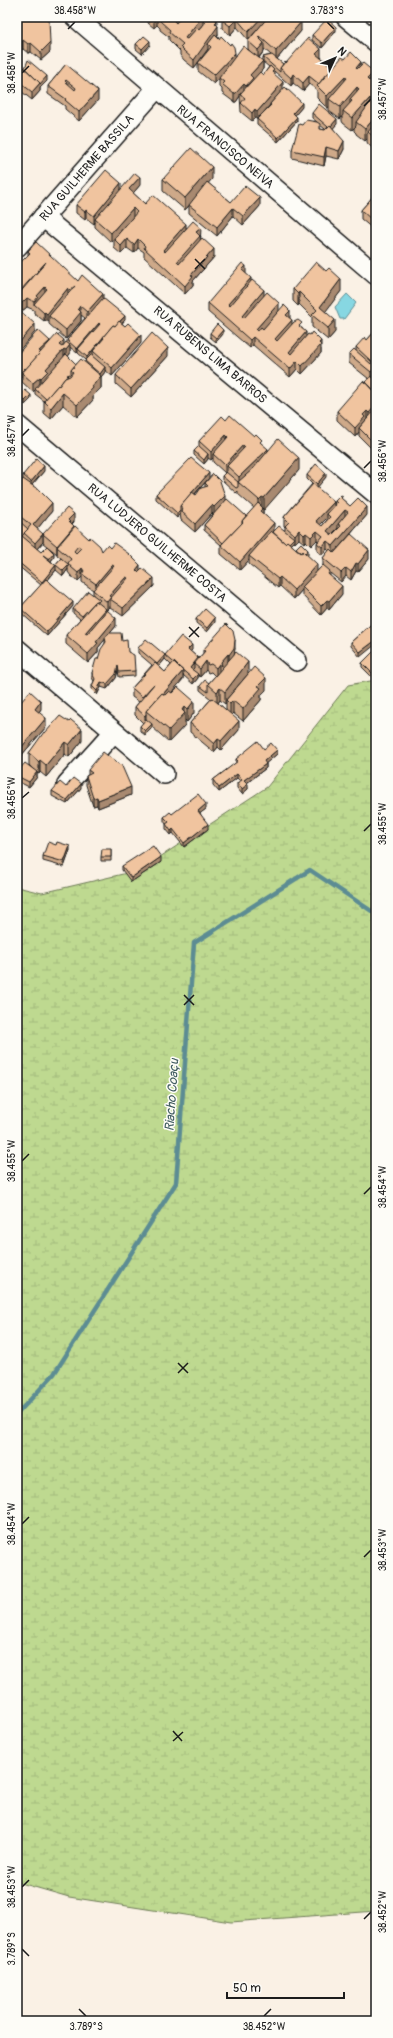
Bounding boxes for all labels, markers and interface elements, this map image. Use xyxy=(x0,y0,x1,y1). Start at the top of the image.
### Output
text: 38.458°W xyxy=(54,5,96,17)
text: 3.783°S xyxy=(310,5,344,17)
north arrow xyxy=(315,38,355,78)
text: N xyxy=(335,44,349,59)
text: 38.458°W xyxy=(6,52,18,94)
text: 38.457°W xyxy=(377,77,389,120)
street label: RUA FRANCISCO NEIVA xyxy=(173,102,277,192)
street label: RUA GUILHERME BASSILA xyxy=(37,112,137,224)
street label: RUA RUBENS LIMA BARROS xyxy=(150,303,270,407)
text: 38.457°W xyxy=(6,414,18,457)
text: 38.456°W xyxy=(377,439,389,482)
street label: RUA LUDJERO GUILHERME COSTA xyxy=(85,480,230,606)
text: 38.456°W xyxy=(6,776,18,819)
text: 38.455°W xyxy=(377,802,389,845)
water label: Riacho Coaçu xyxy=(161,1057,183,1132)
text: 38.455°W xyxy=(6,1139,18,1182)
text: 38.454°W xyxy=(377,1165,389,1208)
text: 38.454°W xyxy=(6,1502,18,1545)
text: 38.453°W xyxy=(377,1528,389,1571)
text: 38.453°W xyxy=(6,1865,18,1908)
text: 38.452°W xyxy=(377,1890,389,1933)
text: 3.789°S xyxy=(6,1932,18,1966)
scale bar xyxy=(227,1974,344,2000)
text: 50 m xyxy=(233,1981,261,1996)
text: 3.789°S xyxy=(69,2021,103,2033)
text: 38.452°W xyxy=(243,2021,286,2033)

